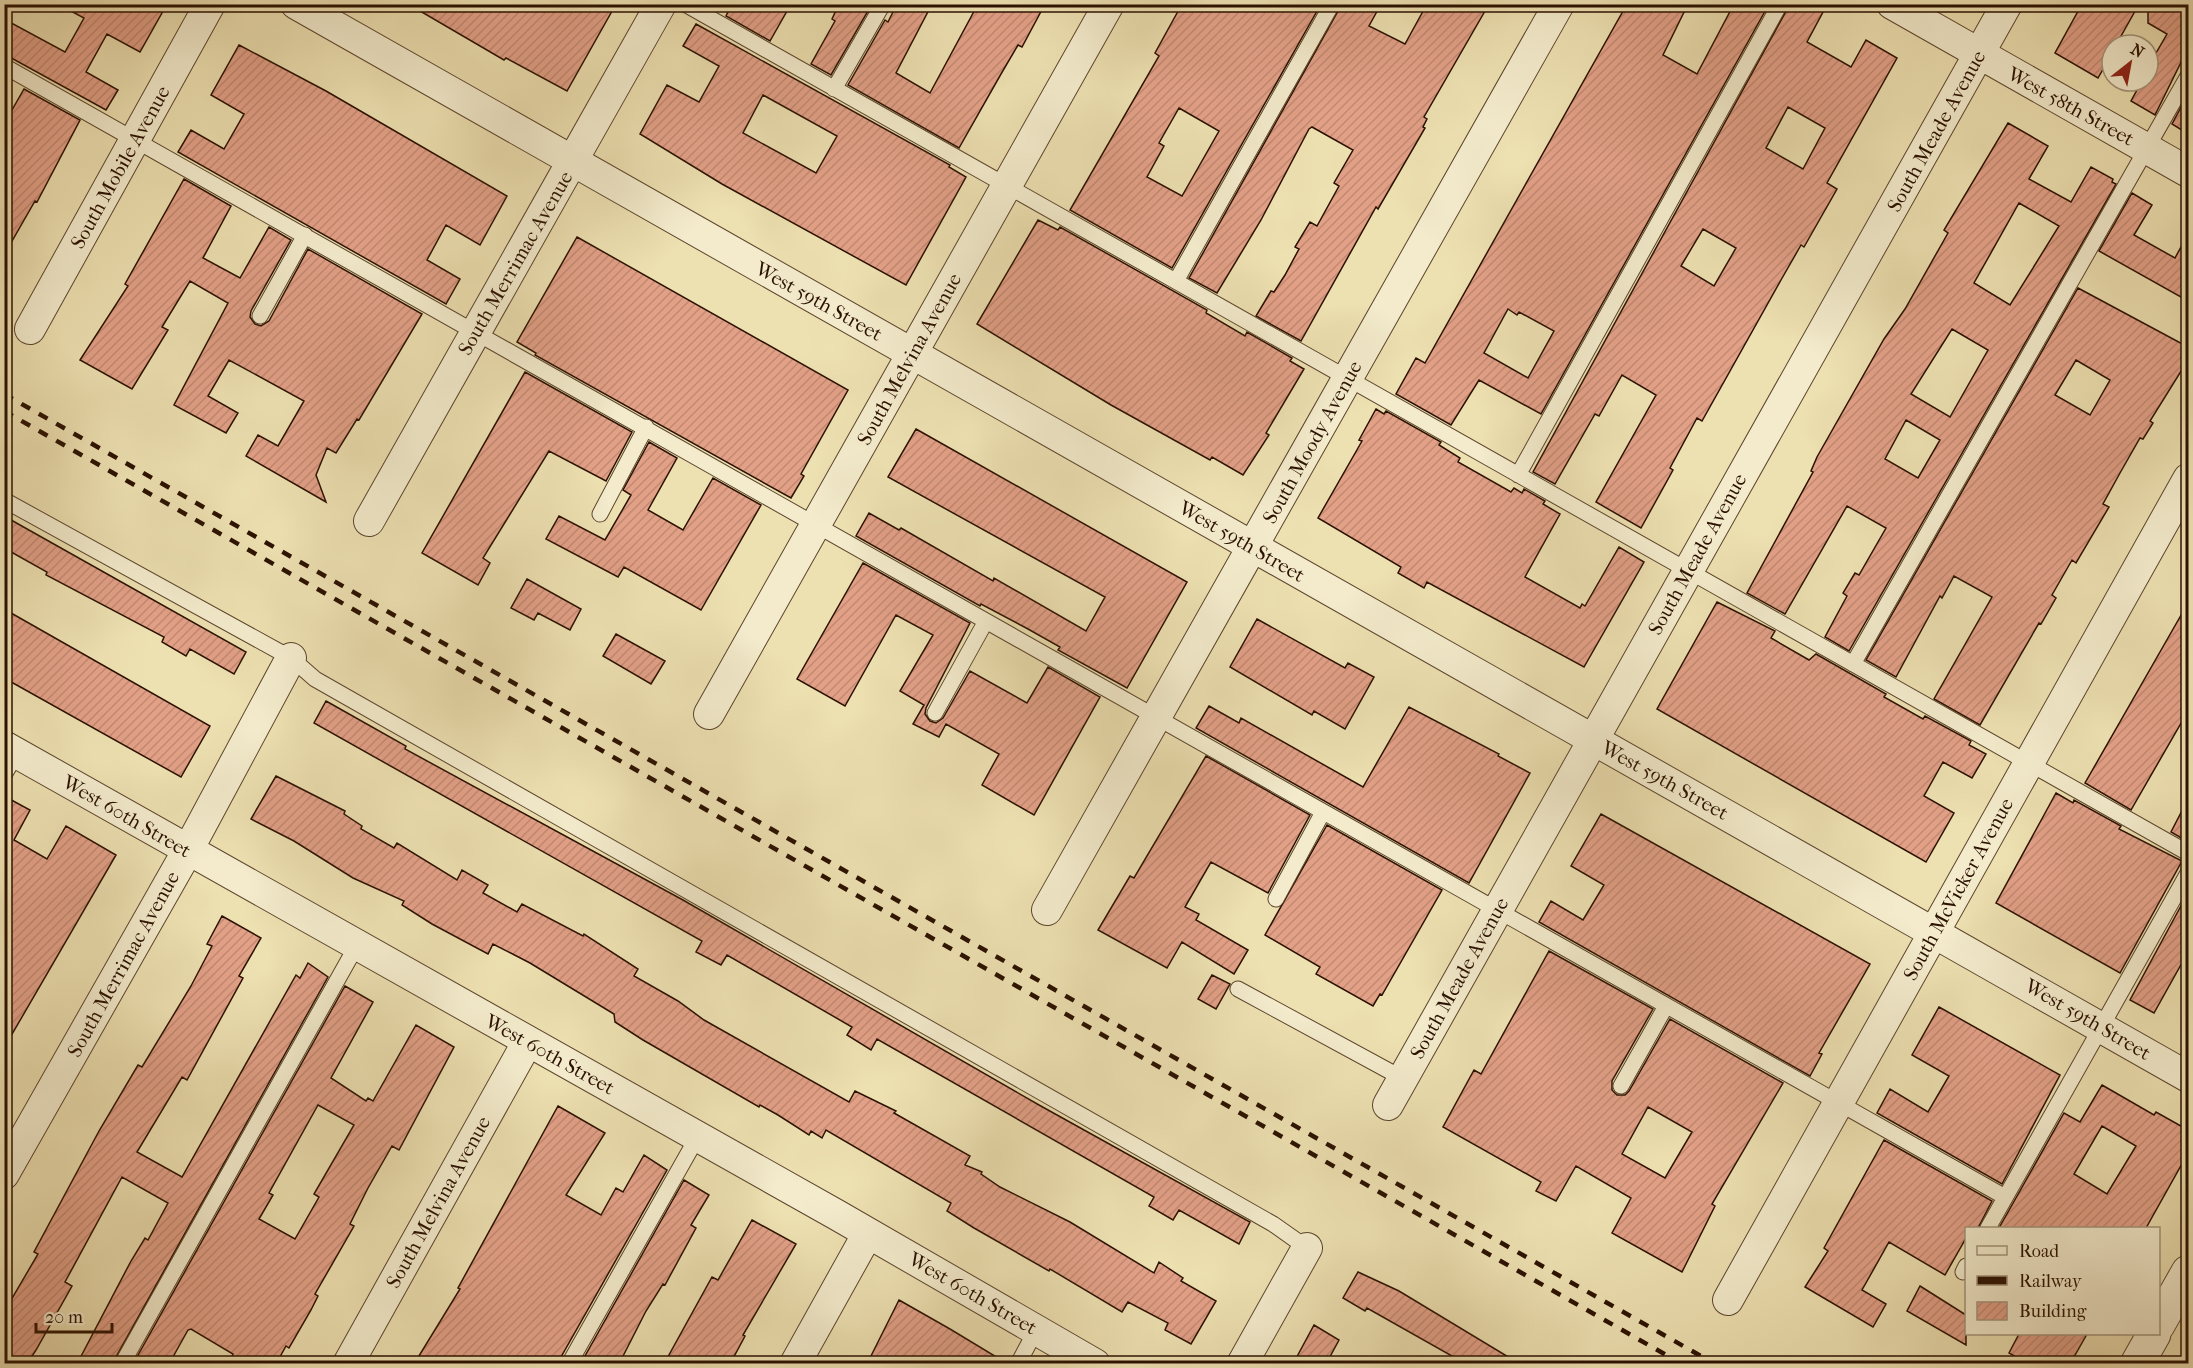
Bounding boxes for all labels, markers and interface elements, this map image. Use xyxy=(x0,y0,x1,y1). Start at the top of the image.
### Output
north arrow xyxy=(2100,33,2160,93)
text: N xyxy=(2127,39,2148,62)
street label: South Meade Avenue xyxy=(1882,46,1990,216)
street label: West 58th Street xyxy=(2003,62,2138,151)
street label: South Mobile Avenue xyxy=(66,82,175,253)
street label: South Merrimac Avenue xyxy=(453,167,578,359)
street label: West 59th Street xyxy=(750,257,886,346)
street label: South Melvina Avenue xyxy=(853,269,966,449)
street label: South Moody Avenue xyxy=(1258,357,1367,528)
street label: South Meade Avenue xyxy=(1643,469,1751,639)
street label: West 59th Street xyxy=(1174,496,1309,587)
street label: West 59th Street xyxy=(1596,736,1732,825)
street label: West 60th Street xyxy=(58,770,195,862)
street label: South McVicker Avenue xyxy=(1899,794,2018,984)
street label: South Merrimac Avenue xyxy=(63,867,184,1061)
street label: South Meade Avenue xyxy=(1405,893,1513,1063)
street label: West 59th Street xyxy=(2020,974,2155,1065)
street label: West 60th Street xyxy=(480,1009,618,1099)
street label: South Melvina Avenue xyxy=(382,1112,495,1292)
legend xyxy=(1965,1227,2160,1335)
text: Road xyxy=(2019,1241,2059,1262)
street label: West 60th Street xyxy=(904,1247,1041,1339)
text: Railway xyxy=(2019,1271,2083,1292)
scale bar xyxy=(36,1296,112,1334)
text: Building xyxy=(2019,1301,2087,1322)
text: 20 m xyxy=(45,1307,83,1328)

